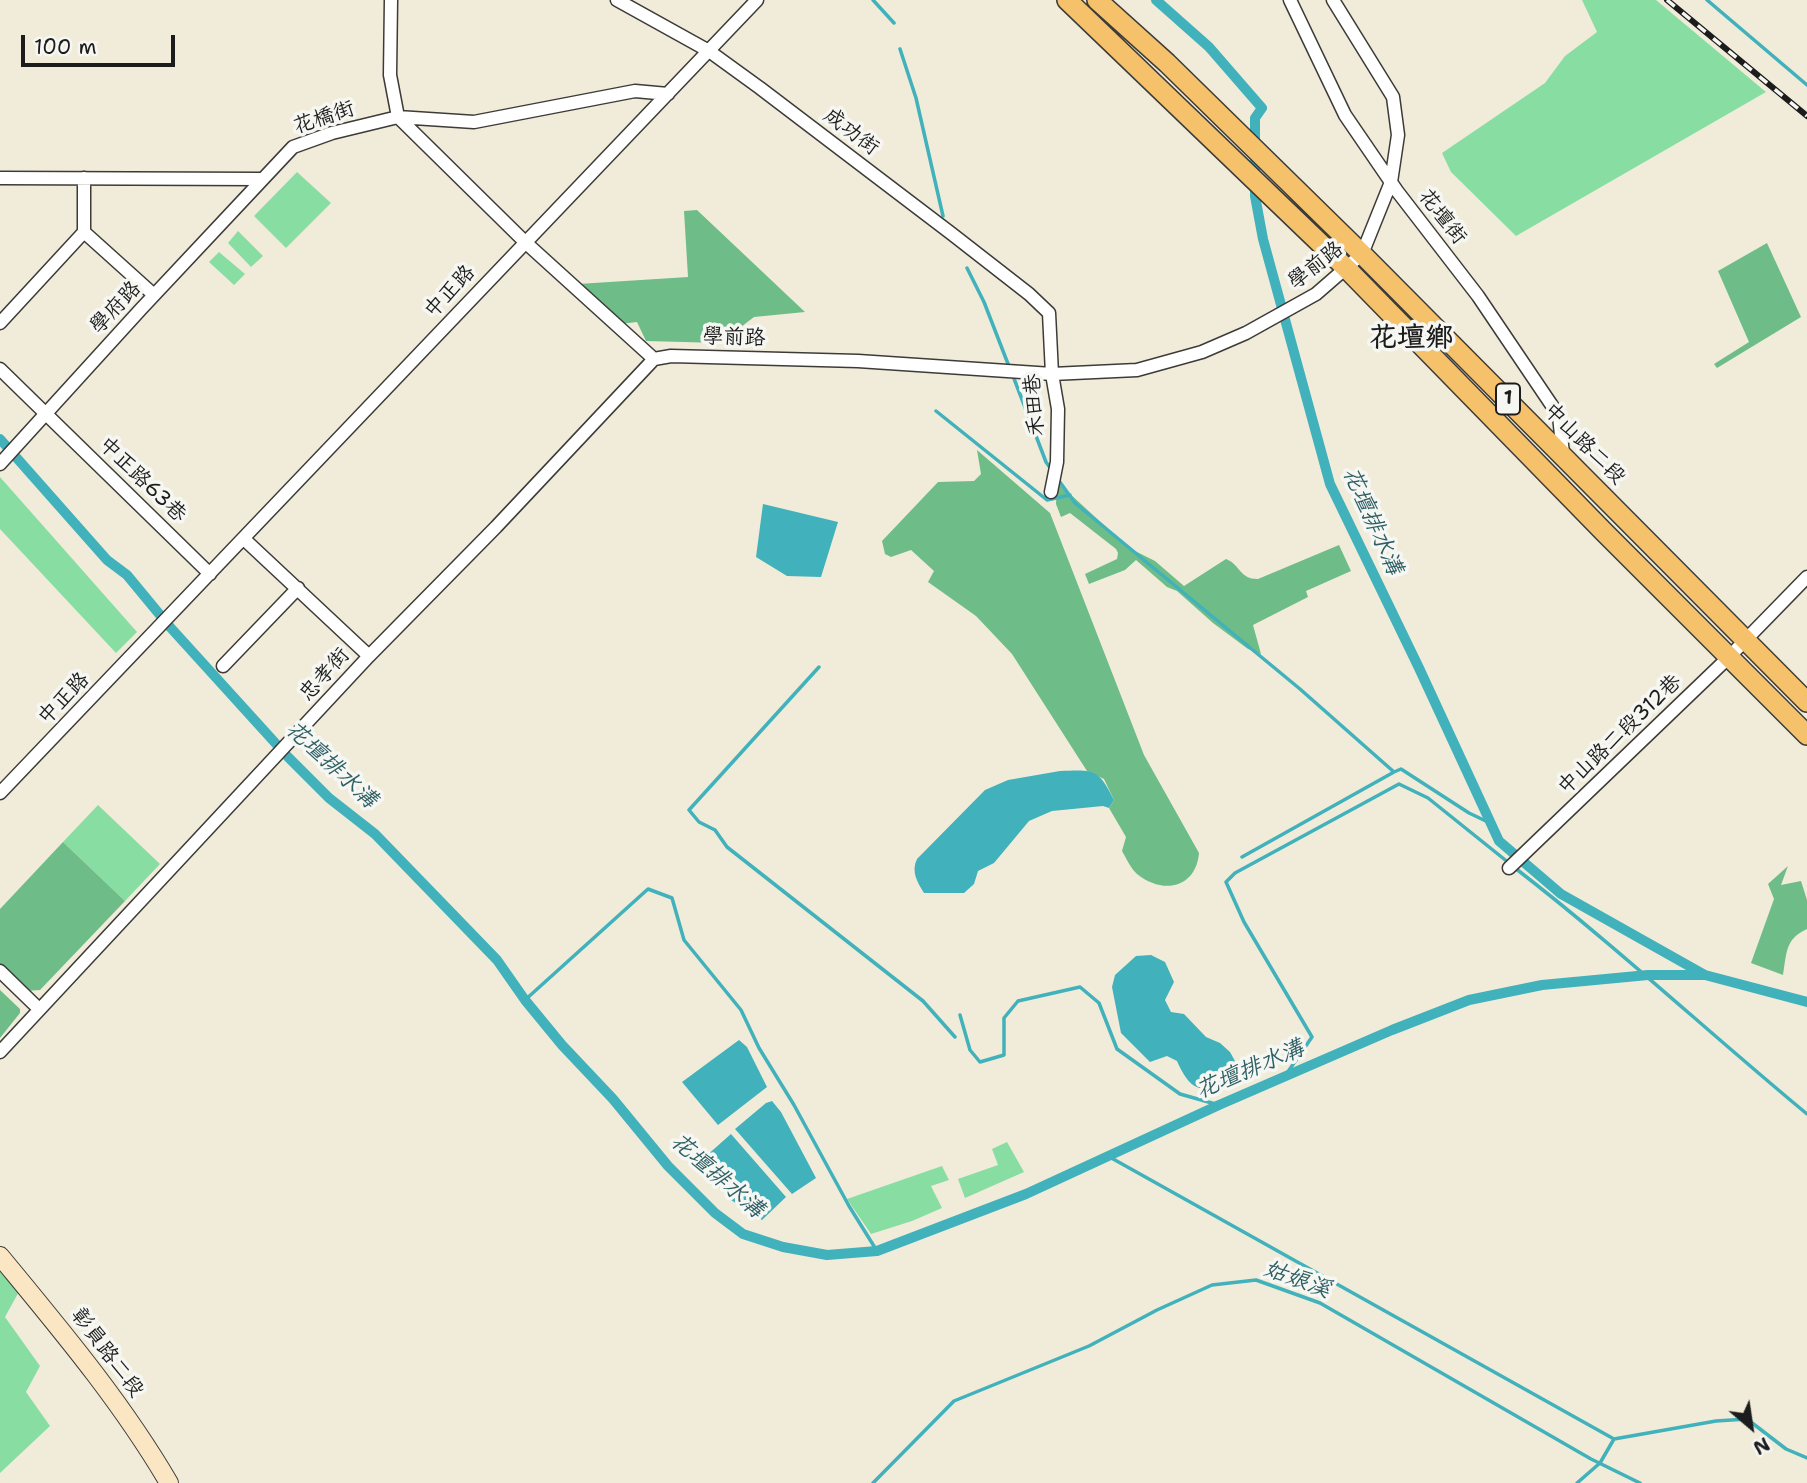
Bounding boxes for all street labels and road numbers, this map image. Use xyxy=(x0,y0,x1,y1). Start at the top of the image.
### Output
street label: 花橋街 xyxy=(290,96,358,140)
street label: 成功街 xyxy=(818,103,884,161)
street label: 花壇街 xyxy=(1413,184,1471,250)
street label: 學前路 xyxy=(1283,237,1349,295)
street label: 中正路 xyxy=(419,260,481,324)
street label: 學府路 xyxy=(85,276,147,340)
street label: 學前路 xyxy=(702,324,766,352)
street label: 禾田巷 xyxy=(1020,373,1050,437)
road number: 1 xyxy=(1496,384,1520,414)
street label: 中山路二段 xyxy=(1538,398,1630,490)
street label: 中正路63巷 xyxy=(93,432,191,528)
street label: 忠孝街 xyxy=(295,643,355,707)
street label: 中正路 xyxy=(33,668,95,730)
street label: 中山路二段312巷 xyxy=(1553,670,1687,800)
street label: 彰員路二段 xyxy=(65,1303,149,1403)

